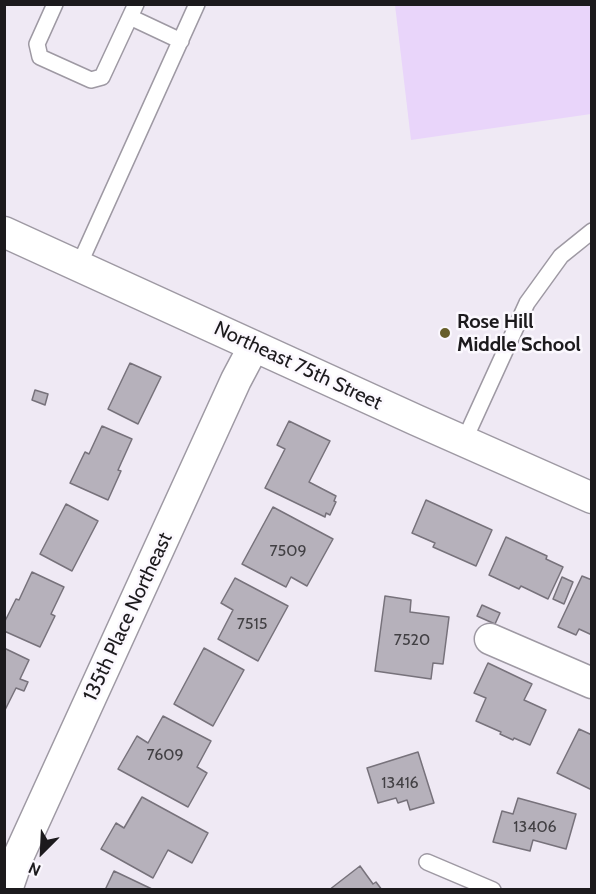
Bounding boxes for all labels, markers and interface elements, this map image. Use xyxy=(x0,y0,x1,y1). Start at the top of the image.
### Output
place label: Rose Hill Middle School xyxy=(457,310,581,357)
street label: Northeast 75th Street xyxy=(210,317,386,415)
marker: Rose Hill Middle School xyxy=(438,326,452,340)
street label: 135th Place Northeast xyxy=(78,529,178,705)
house number: 7509 xyxy=(270,541,306,561)
house number: 7515 xyxy=(237,614,267,634)
house number: 7520 xyxy=(394,630,430,650)
house number: 7609 xyxy=(146,745,184,765)
house number: 13416 xyxy=(381,773,419,793)
house number: 13406 xyxy=(513,817,557,837)
north arrow xyxy=(12,822,72,882)
text: N xyxy=(25,858,44,880)

